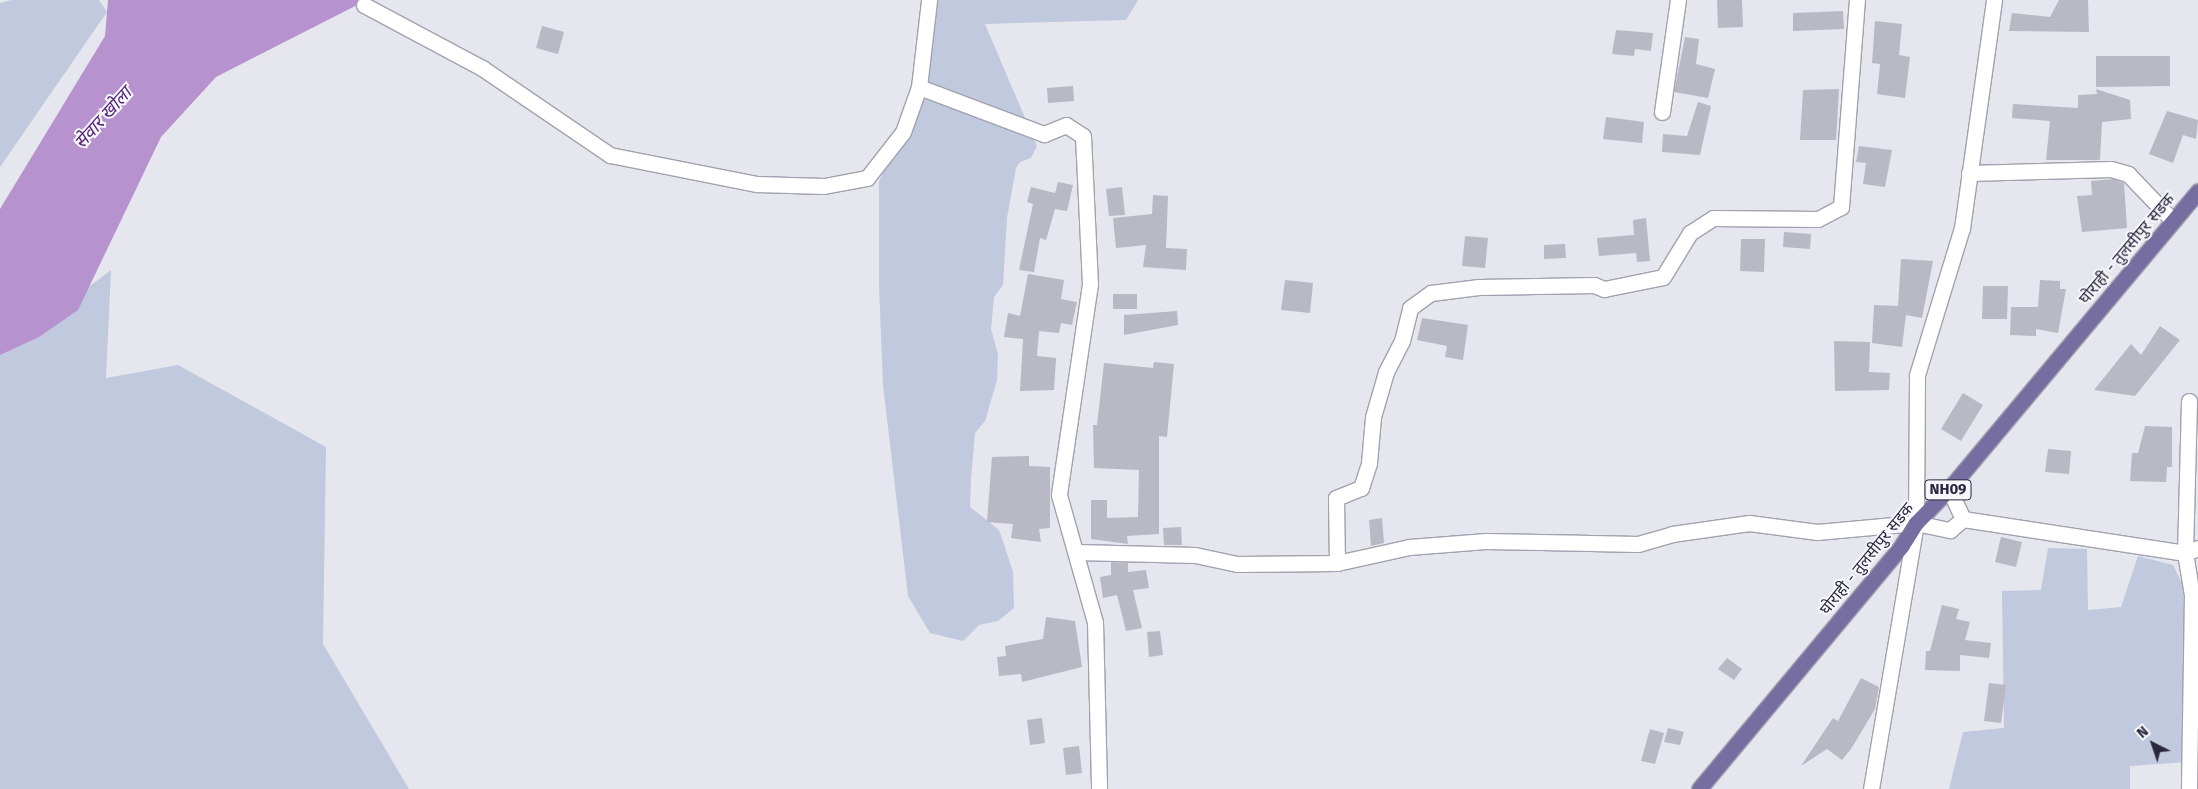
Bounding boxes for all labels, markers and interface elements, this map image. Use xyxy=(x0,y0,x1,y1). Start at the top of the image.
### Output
water label: सेवार खोला xyxy=(70,83,136,153)
street label: घोराही - तुलसीपुर सडक xyxy=(2075,190,2179,308)
road number: NH09 xyxy=(1924,478,1972,502)
street label: घोराही - तुलसीपुर सडक xyxy=(1816,499,1918,619)
north arrow xyxy=(2128,719,2178,769)
text: N xyxy=(2134,723,2152,742)

